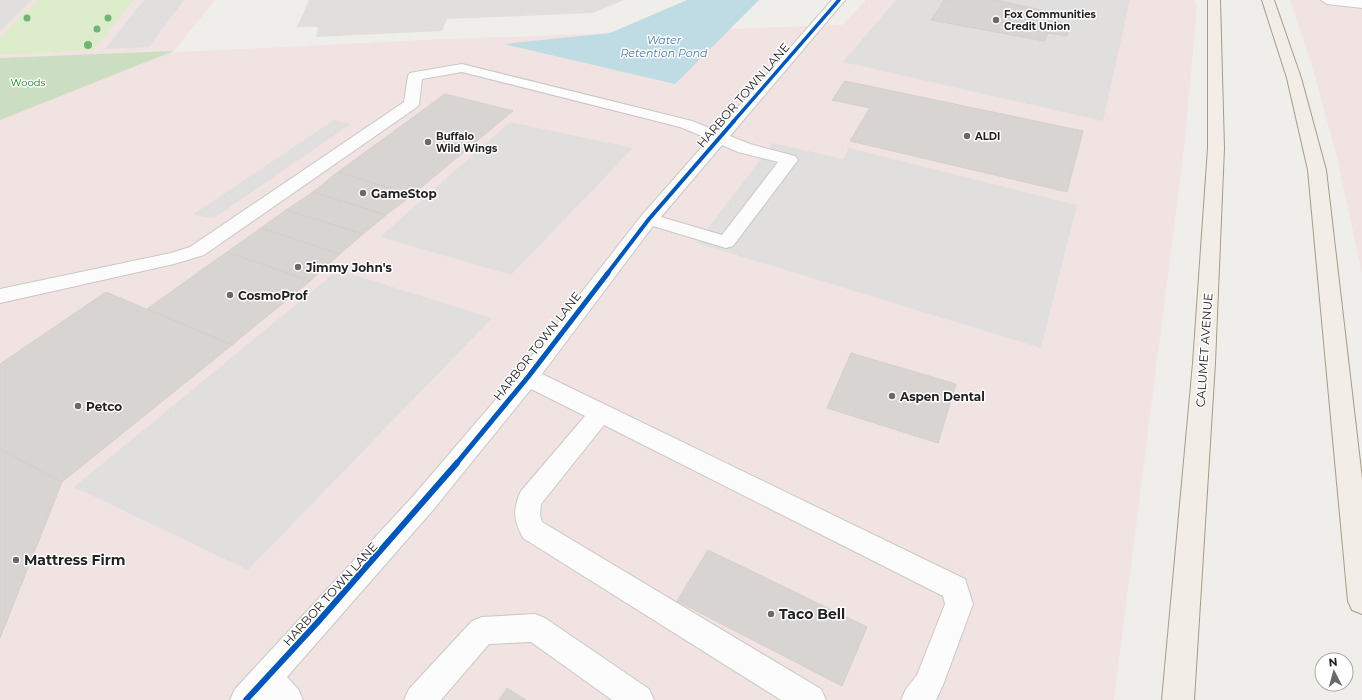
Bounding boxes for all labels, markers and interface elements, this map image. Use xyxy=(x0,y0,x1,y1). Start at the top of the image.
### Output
place label: Fox Communities Credit Union xyxy=(1004,8,1096,33)
marker: Fox Communities Credit Union xyxy=(991,15,1001,25)
water label: Water Retention Pond xyxy=(620,33,708,60)
street label: HARBOR TOWN LANE xyxy=(693,39,793,151)
park label: Woods xyxy=(11,76,45,89)
place label: Buffalo Wild Wings xyxy=(436,130,498,155)
place label: ALDI xyxy=(974,130,1000,143)
marker: ALDI xyxy=(962,131,972,141)
marker: Buffalo Wild Wings xyxy=(423,137,433,147)
place label: GameStop xyxy=(371,186,437,201)
marker: GameStop xyxy=(358,188,368,198)
place label: Jimmy John's xyxy=(305,260,392,275)
marker: Jimmy John's xyxy=(293,262,303,272)
place label: CosmoProf xyxy=(238,288,309,303)
street label: HARBOR TOWN LANE xyxy=(490,289,584,403)
marker: CosmoProf xyxy=(225,290,235,300)
street label: CALUMET AVENUE xyxy=(1193,292,1215,408)
place label: Aspen Dental xyxy=(899,389,985,404)
marker: Aspen Dental xyxy=(887,391,897,401)
place label: Petco xyxy=(86,399,122,414)
marker: Petco xyxy=(73,401,83,411)
street label: HARBOR TOWN LANE xyxy=(280,539,380,649)
place label: Mattress Firm xyxy=(24,551,125,569)
marker: Mattress Firm xyxy=(11,555,21,565)
place label: Taco Bell xyxy=(779,605,845,623)
marker: Taco Bell xyxy=(766,609,776,619)
north arrow xyxy=(1314,652,1354,692)
text: N xyxy=(1328,655,1338,669)

